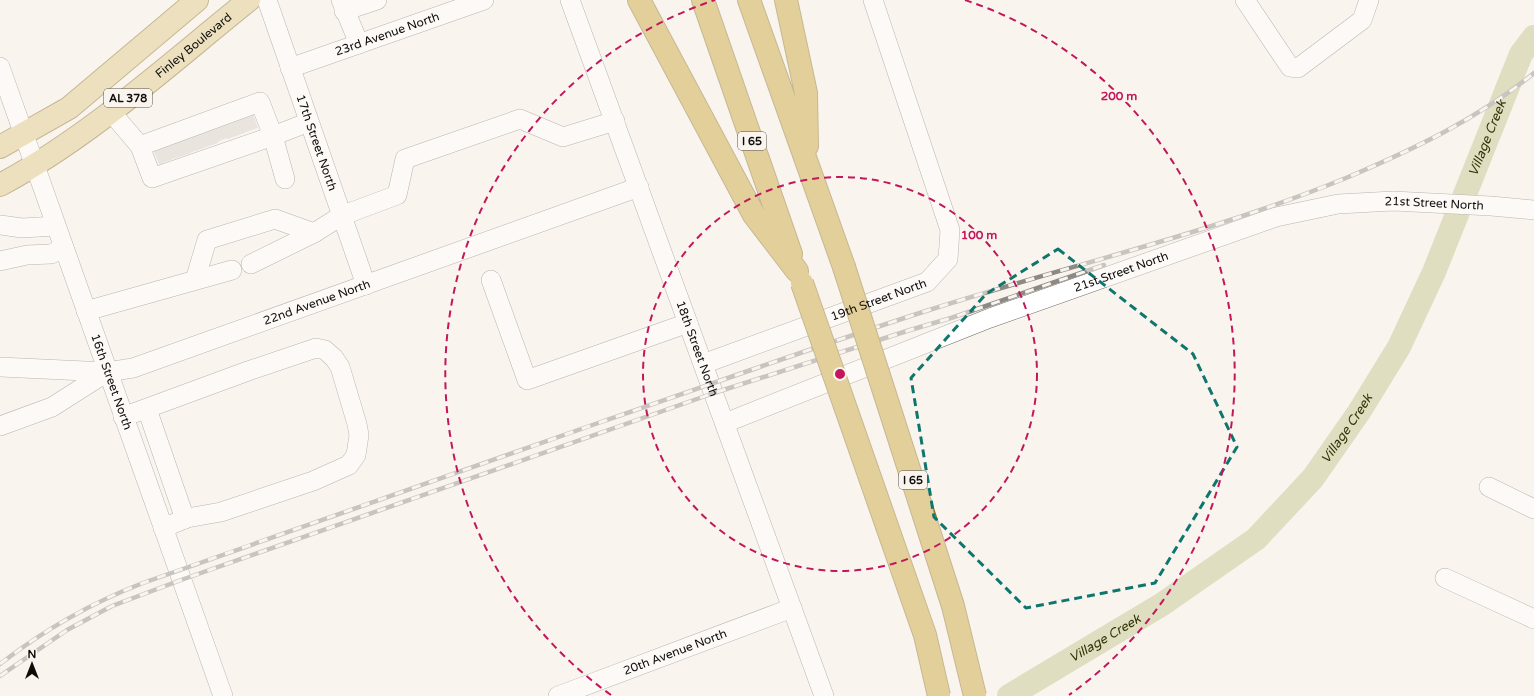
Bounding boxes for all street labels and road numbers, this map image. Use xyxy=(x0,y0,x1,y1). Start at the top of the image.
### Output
street label: 23rd Avenue North xyxy=(333,9,441,59)
street label: Finley Boulevard xyxy=(153,10,234,81)
road number: AL 378 xyxy=(104,89,152,107)
street label: 17th Street North xyxy=(293,93,340,193)
road number: I 65 xyxy=(738,132,766,150)
street label: 21st Street North xyxy=(1384,194,1484,213)
street label: 21st Street North xyxy=(1072,249,1170,295)
street label: 19th Street North xyxy=(829,276,928,324)
street label: 22nd Avenue North xyxy=(261,277,372,328)
street label: 18th Street North xyxy=(673,299,721,398)
street label: 16th Street North xyxy=(88,332,135,432)
road number: I 65 xyxy=(899,471,927,489)
street label: 20th Avenue North xyxy=(621,626,729,678)

